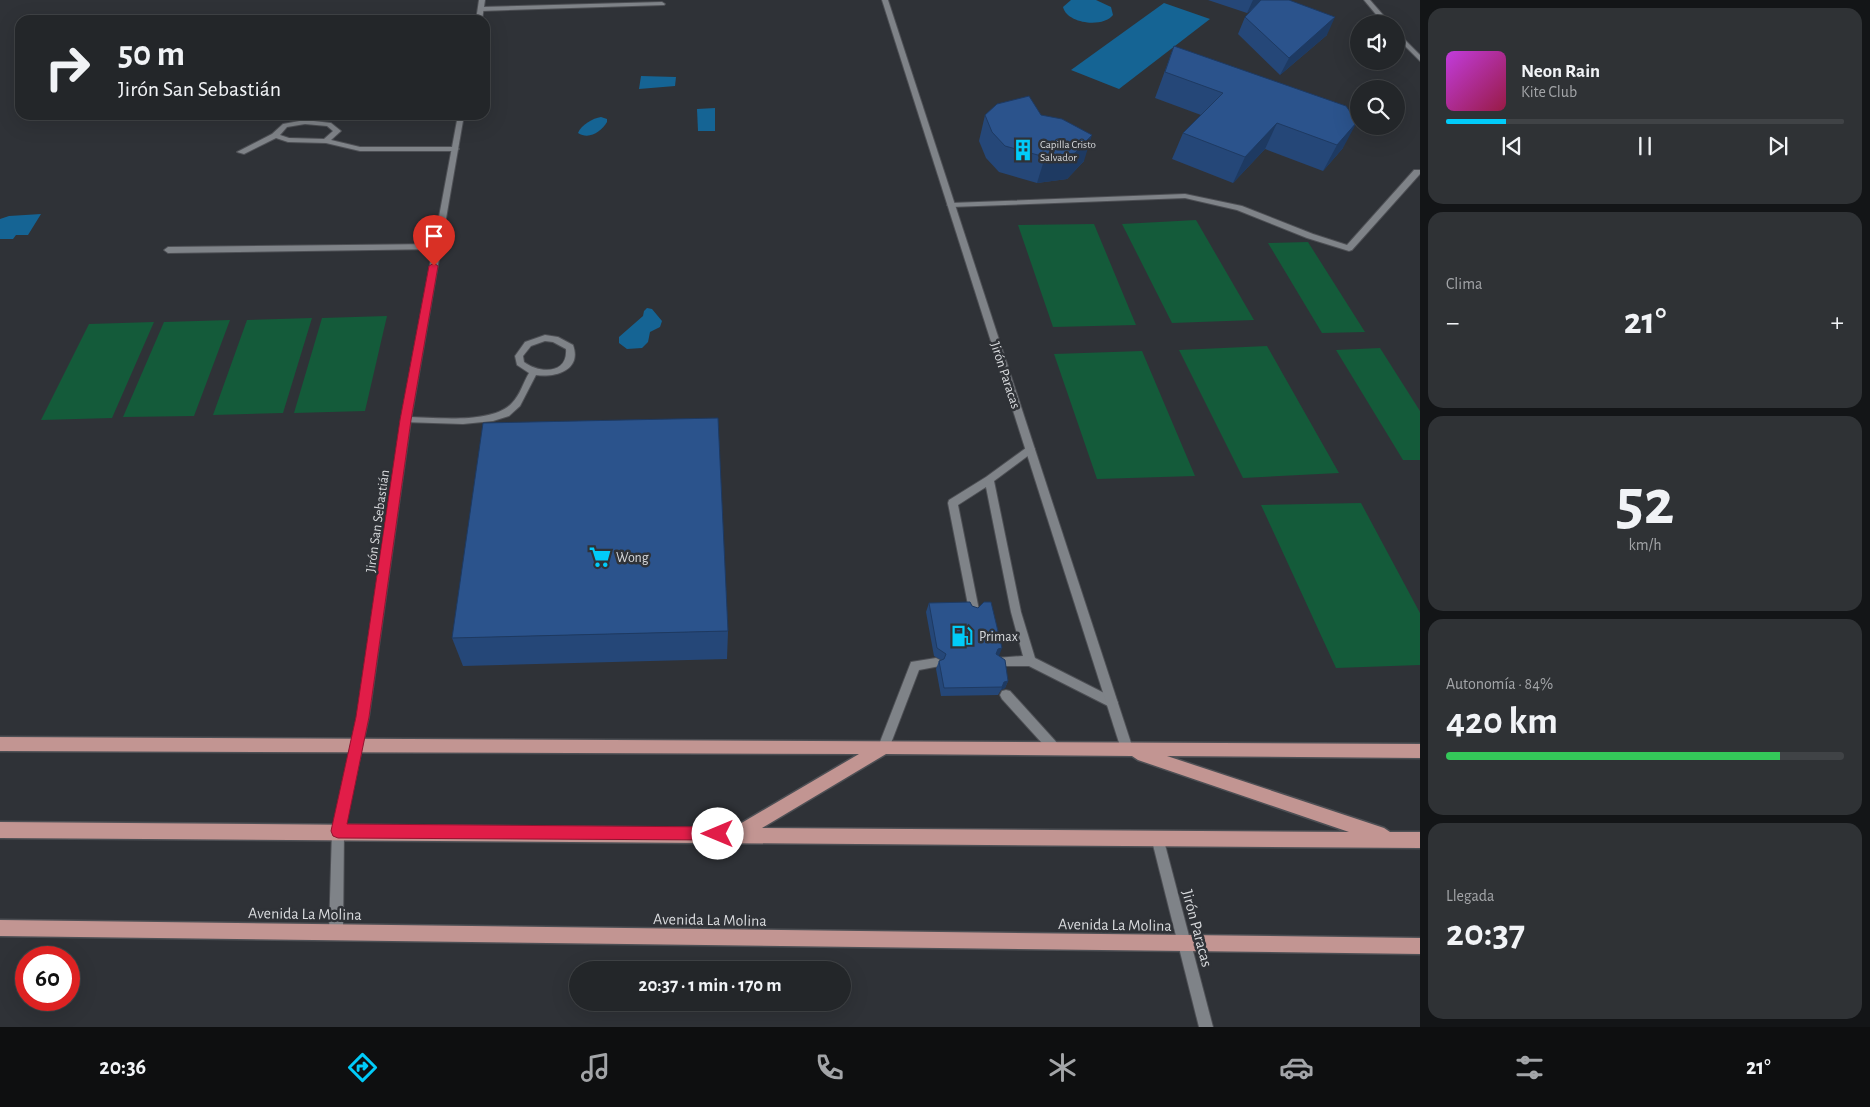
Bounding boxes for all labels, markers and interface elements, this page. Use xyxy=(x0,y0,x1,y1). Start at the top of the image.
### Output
map controls xyxy=(1350,15,1405,135)
button: sound xyxy=(1350,15,1405,70)
icon: right xyxy=(35,35,100,100)
text: 50 m xyxy=(118,37,185,72)
text: Neon Rain xyxy=(1521,62,1600,81)
text: Jirón San Sebastián xyxy=(118,78,281,100)
button: search xyxy=(1350,80,1405,135)
text: Kite Club xyxy=(1521,84,1577,100)
icon: previous xyxy=(1498,132,1526,160)
icon: pause xyxy=(1631,132,1659,160)
icon: next xyxy=(1764,132,1792,160)
building icon: Capilla Cristo Salvador xyxy=(1010,137,1036,163)
place label: Capilla Cristo Salvador xyxy=(1040,139,1096,163)
pin xyxy=(413,215,455,266)
icon: arrive xyxy=(420,222,448,250)
text: Clima xyxy=(1446,276,1482,292)
text: 21° xyxy=(1624,303,1666,341)
text: − xyxy=(1446,309,1459,337)
text: + xyxy=(1831,309,1844,337)
street label: Jirón Paracas xyxy=(988,340,1022,411)
street label: Jirón San Sebastián xyxy=(364,469,392,573)
text: 52 xyxy=(1616,471,1674,536)
text: km/h xyxy=(1628,537,1662,553)
supermarket icon: Wong xyxy=(587,544,613,570)
place label: Wong xyxy=(616,551,649,565)
fuel station icon: Primax xyxy=(949,623,975,649)
place label: Primax xyxy=(979,630,1018,644)
text: Autonomía · 84% xyxy=(1446,676,1553,692)
text: 420 km xyxy=(1446,703,1558,741)
position arrow xyxy=(691,807,743,859)
street label: Jirón Paracas xyxy=(1179,888,1215,969)
text: Llegada xyxy=(1446,888,1494,904)
street label: Avenida La Molina xyxy=(248,905,362,923)
street label: Avenida La Molina xyxy=(653,911,767,929)
text: 20:37 xyxy=(1446,915,1525,953)
street label: Avenida La Molina xyxy=(1058,916,1172,934)
speed limit sign: 60 xyxy=(15,946,80,1011)
text: 20:37 · 1 min · 170 m xyxy=(639,976,781,995)
icon: directions xyxy=(345,1050,380,1085)
icon: music xyxy=(578,1050,613,1085)
icon: phone xyxy=(812,1050,847,1085)
icon: climate xyxy=(1045,1050,1080,1085)
icon: car xyxy=(1279,1050,1314,1085)
icon: filters xyxy=(1512,1050,1547,1085)
text: 20:36 xyxy=(99,1056,146,1078)
text: 21° xyxy=(1746,1056,1771,1078)

